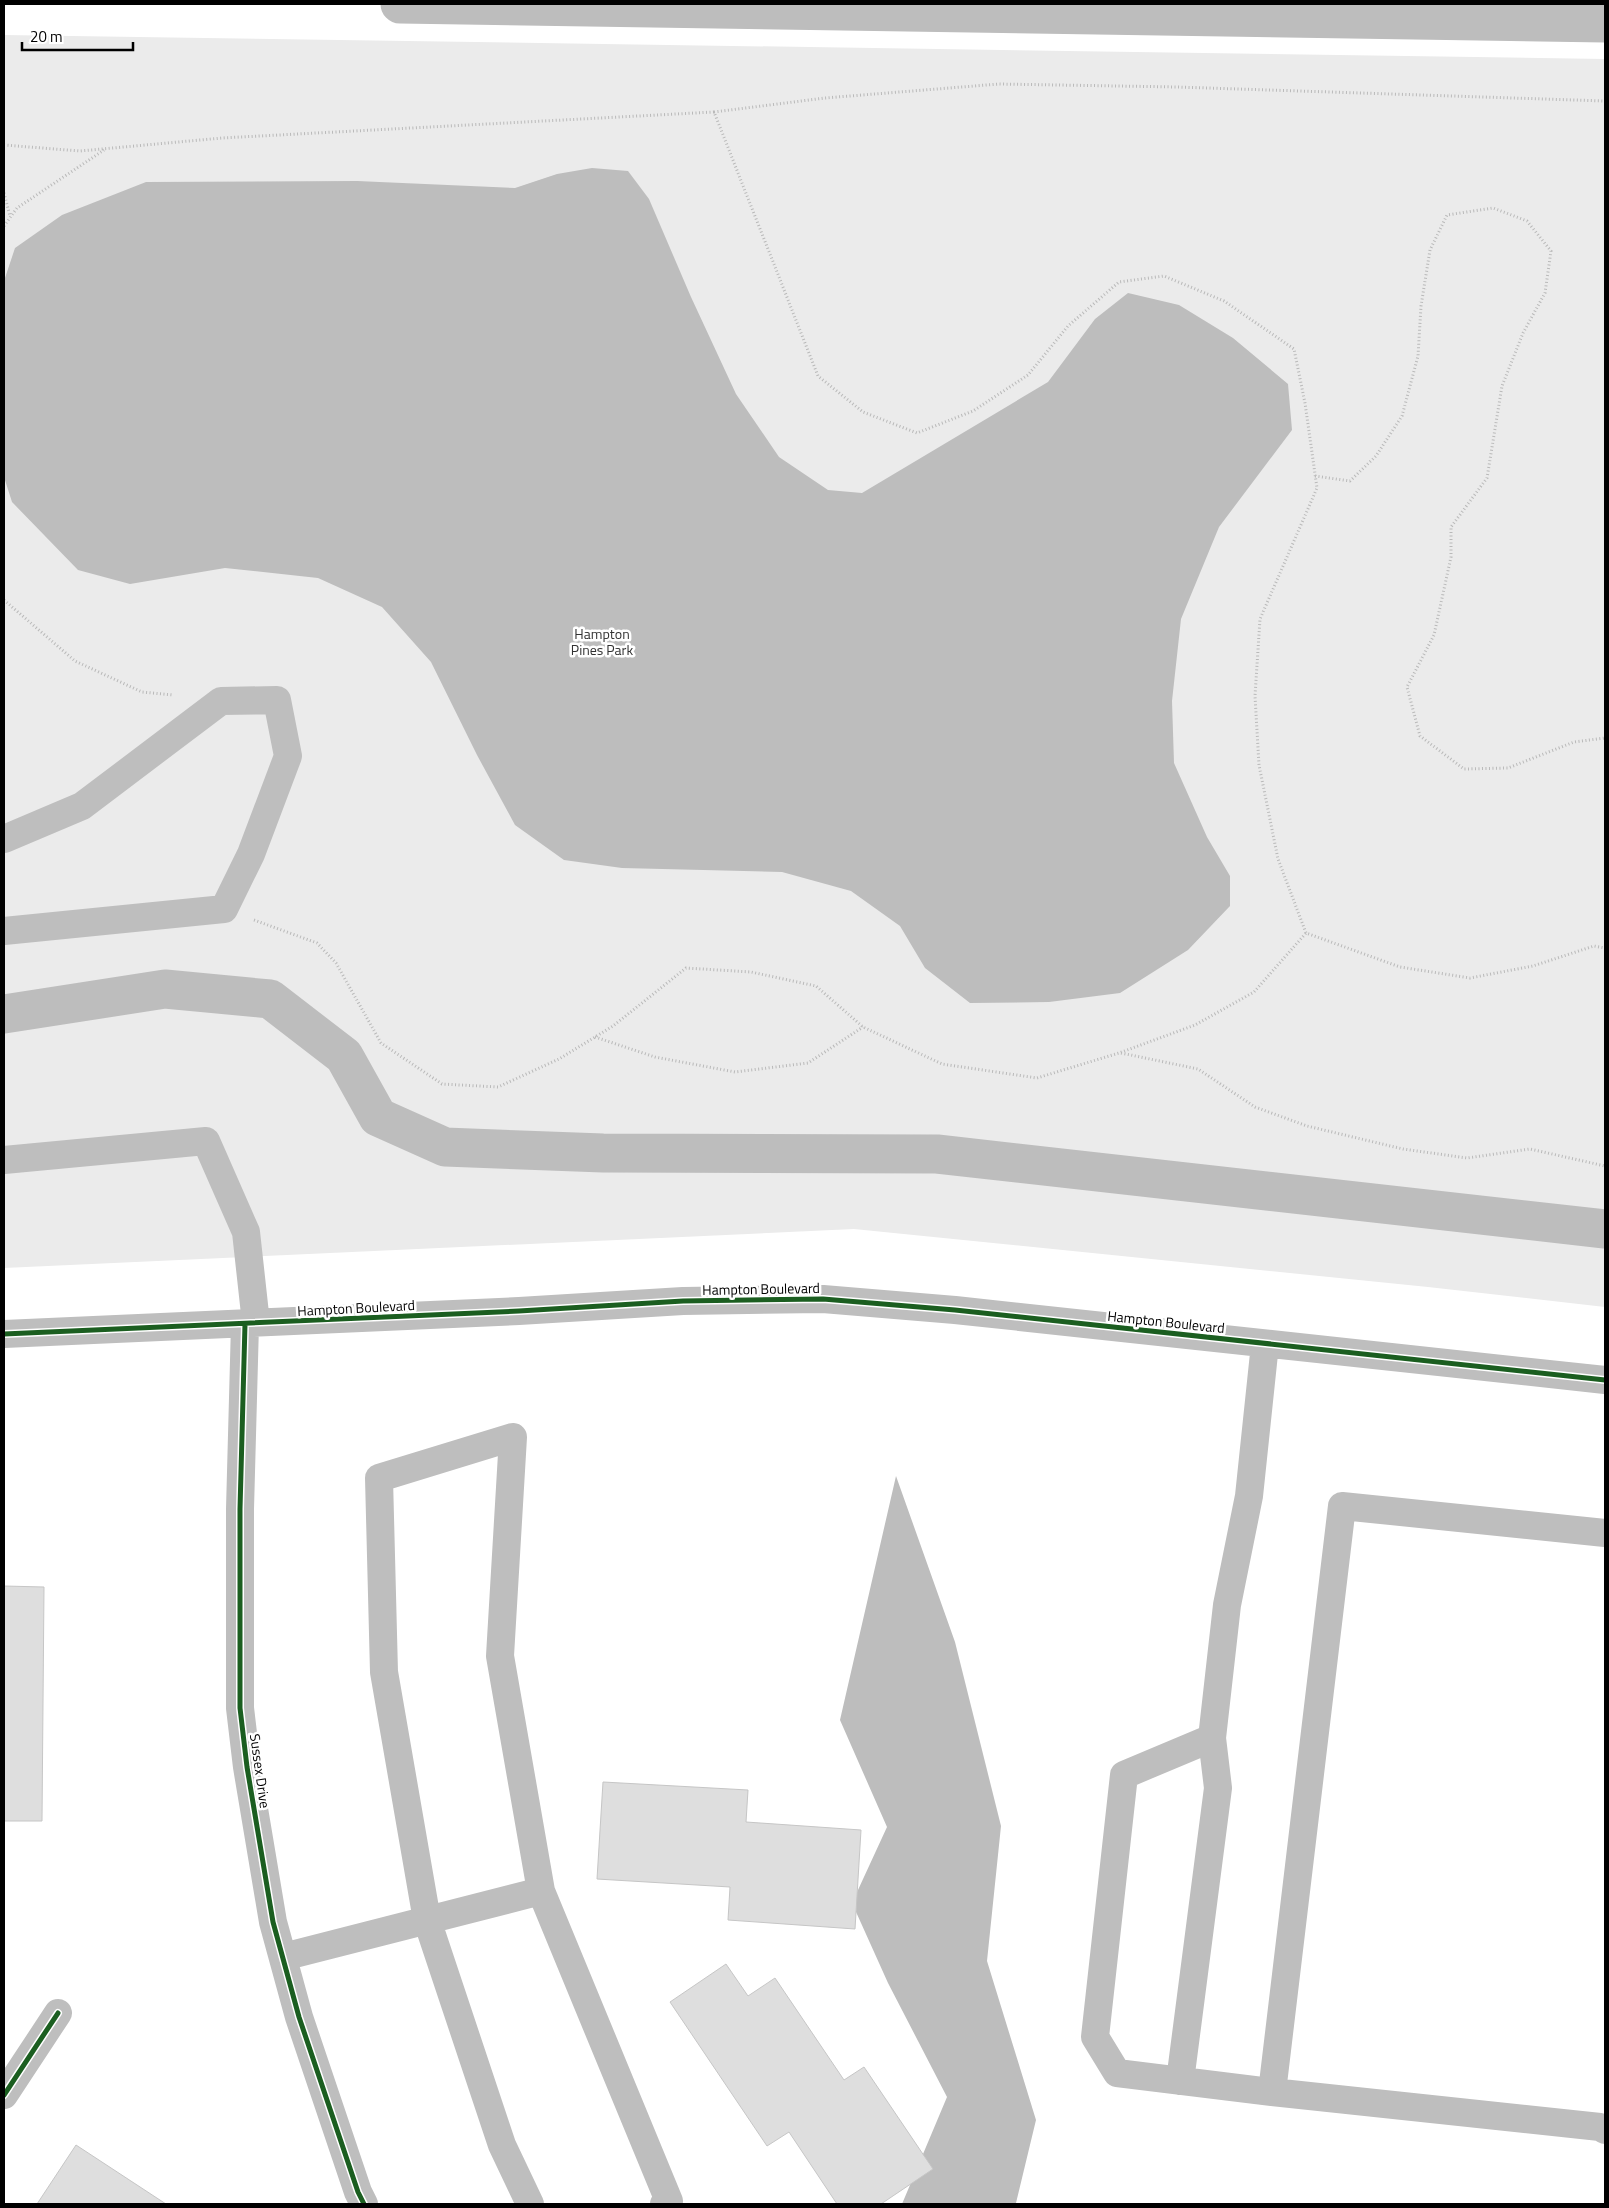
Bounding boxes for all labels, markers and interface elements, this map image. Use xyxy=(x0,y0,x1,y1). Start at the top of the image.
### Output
scale bar xyxy=(22,20,134,52)
text: 20 m xyxy=(30,25,63,48)
park label: Hampton Pines Park xyxy=(571,623,633,660)
street label: Hampton Boulevard xyxy=(702,1277,820,1300)
street label: Hampton Boulevard xyxy=(297,1294,415,1321)
street label: Hampton Boulevard xyxy=(1106,1305,1226,1338)
street label: Sussex Drive xyxy=(245,1732,276,1810)

